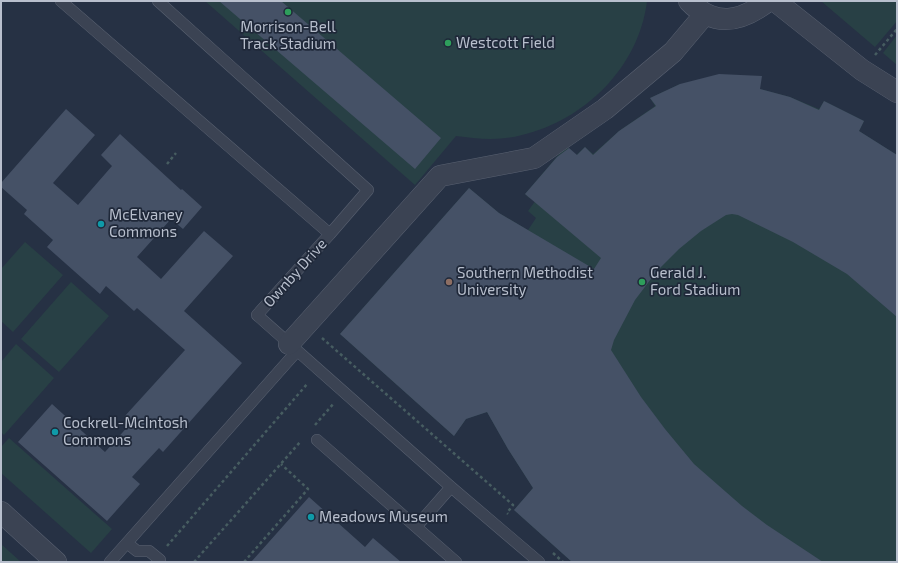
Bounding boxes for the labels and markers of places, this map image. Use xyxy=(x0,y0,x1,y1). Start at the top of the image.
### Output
marker: Morrison-Bell Track Stadium xyxy=(283,7,293,17)
place label: Morrison-Bell Track Stadium xyxy=(240,17,336,52)
place label: Westcott Field xyxy=(456,33,555,51)
marker: Westcott Field xyxy=(443,38,453,48)
place label: McElvaney Commons xyxy=(109,205,183,240)
marker: McElvaney Commons xyxy=(96,219,106,229)
place label: Southern Methodist University xyxy=(457,263,593,298)
place label: Gerald J. Ford Stadium xyxy=(650,263,740,298)
marker: Southern Methodist University xyxy=(444,277,454,287)
marker: Gerald J. Ford Stadium xyxy=(637,277,647,287)
place label: Cockrell-McIntosh Commons xyxy=(63,413,188,448)
marker: Cockrell-McIntosh Commons xyxy=(50,427,60,437)
place label: Meadows Museum xyxy=(319,507,448,525)
marker: Meadows Museum xyxy=(306,512,316,522)

